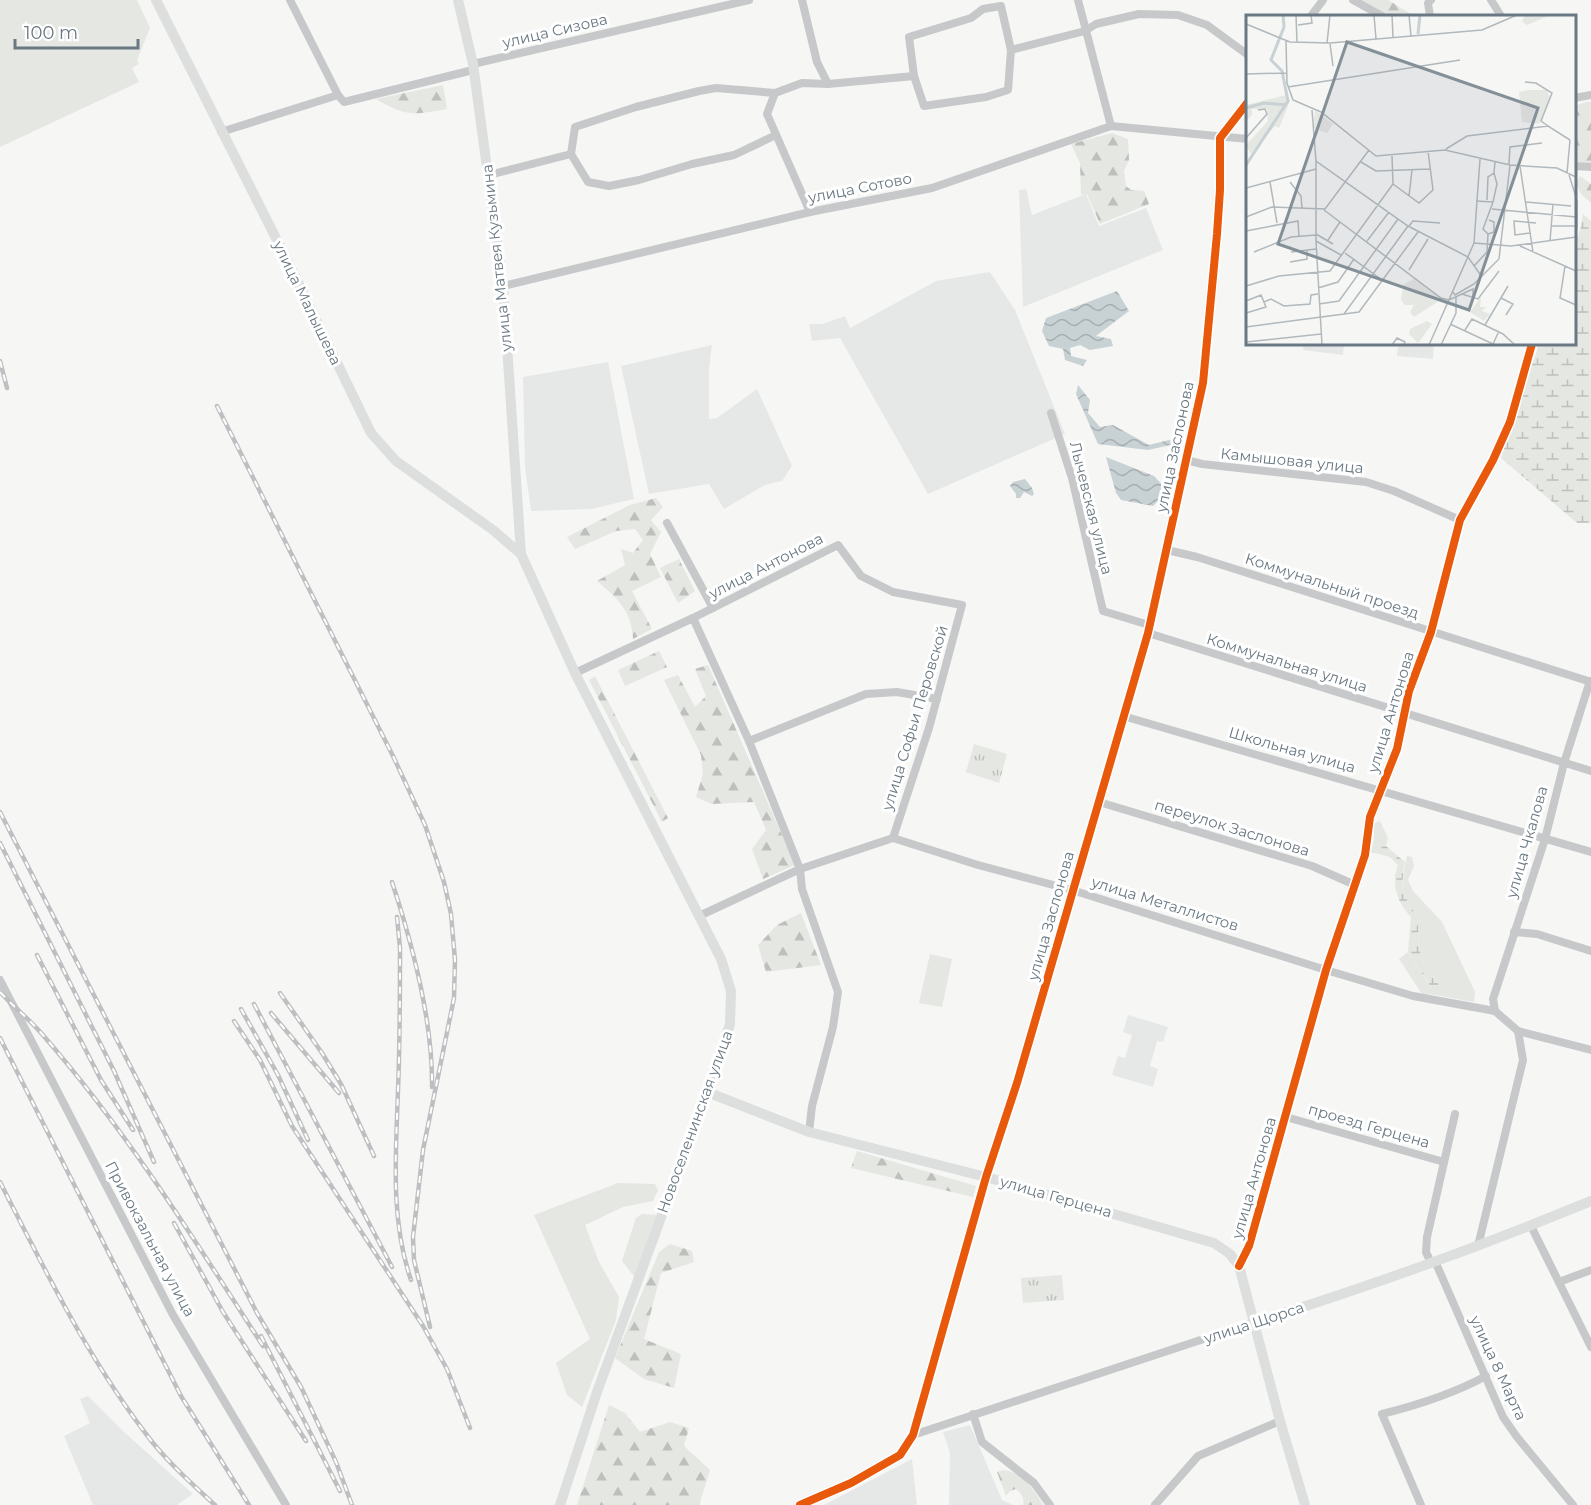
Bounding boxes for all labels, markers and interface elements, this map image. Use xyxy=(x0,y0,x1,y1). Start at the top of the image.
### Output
street label: улица Сизова xyxy=(500,9,609,52)
scale bar xyxy=(15,12,138,50)
inset map xyxy=(1246,15,1576,345)
text: 100 m xyxy=(24,22,78,44)
street label: улица Матвея Кузьмина xyxy=(477,163,516,354)
street label: улица Сотово xyxy=(805,168,913,207)
street label: улица Малышева xyxy=(269,236,346,368)
street label: улица Заслонова xyxy=(1151,380,1198,515)
street label: Лычевская улица xyxy=(1066,439,1117,576)
street label: Камышовая улица xyxy=(1220,444,1365,477)
street label: улица Антонова xyxy=(704,529,826,603)
street label: Коммунальный проезд xyxy=(1243,548,1422,623)
street label: улица Софьи Перовской xyxy=(877,623,952,814)
street label: Коммунальная улица xyxy=(1204,629,1370,696)
street label: улица Антонова xyxy=(1363,649,1418,776)
street label: Школьная улица xyxy=(1227,722,1358,777)
street label: улица Чкалова xyxy=(1501,784,1552,901)
street label: переулок Заслонова xyxy=(1152,795,1312,860)
street label: улица Заслонова xyxy=(1023,849,1078,984)
street label: улица Металлистов xyxy=(1088,872,1241,935)
street label: Новоселенинская улица xyxy=(653,1028,736,1216)
street label: проезд Герцена xyxy=(1306,1099,1432,1152)
street label: улица Антонова xyxy=(1227,1115,1280,1242)
street label: Привокзальная улица xyxy=(101,1158,200,1320)
street label: улица Герцена xyxy=(997,1171,1114,1222)
street label: улица Щорса xyxy=(1200,1297,1306,1348)
street label: улица 8 Марта xyxy=(1465,1312,1531,1423)

